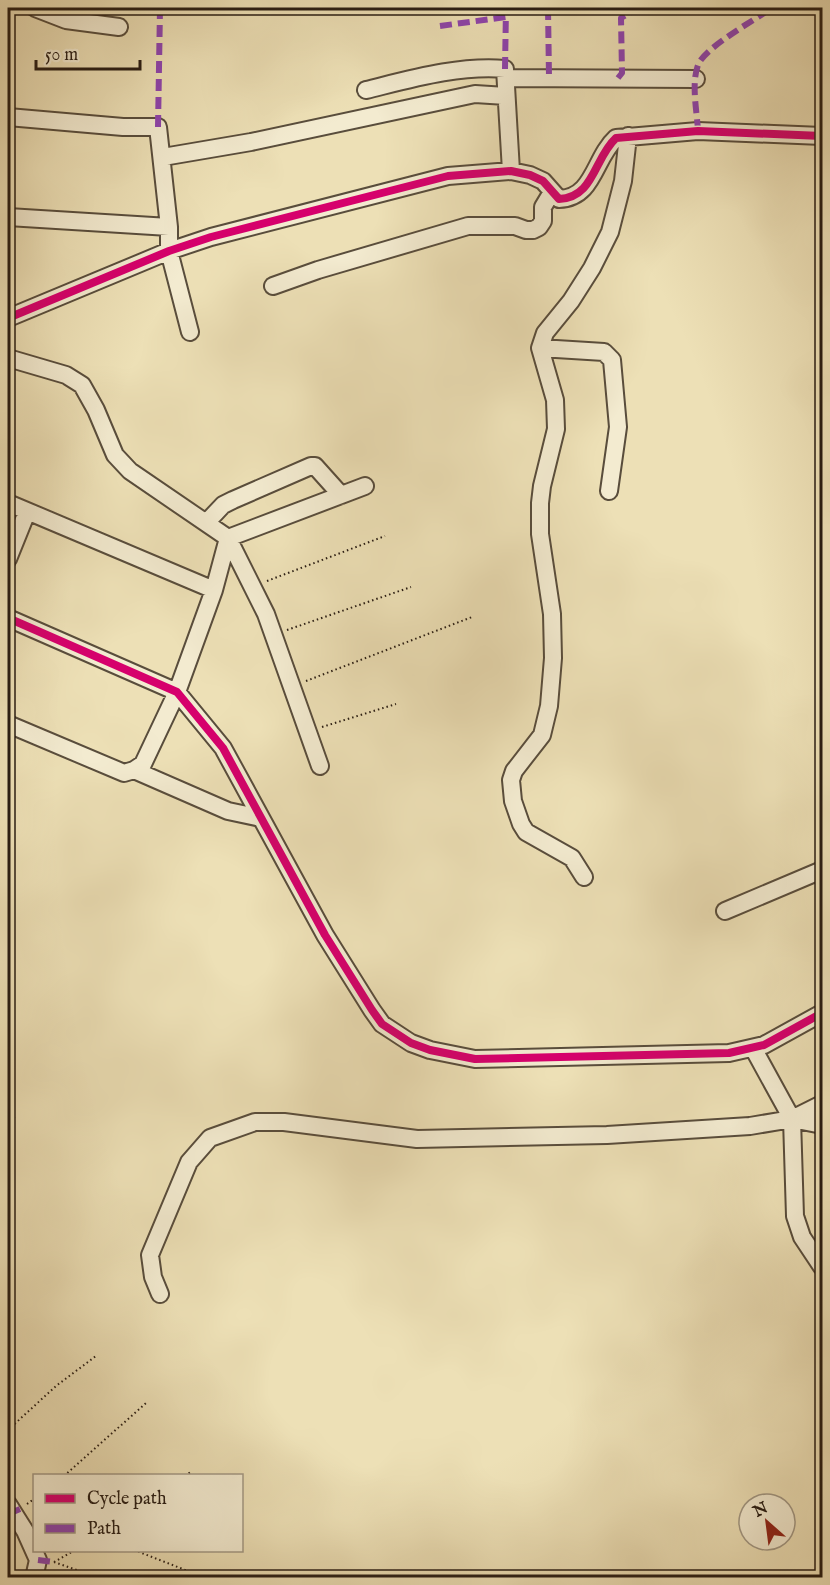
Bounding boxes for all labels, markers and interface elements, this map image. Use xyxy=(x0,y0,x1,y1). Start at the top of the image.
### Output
scale bar xyxy=(36,33,140,71)
text: 50 m xyxy=(45,44,78,67)
legend xyxy=(33,1474,243,1552)
text: Cycle path xyxy=(87,1488,167,1511)
north arrow xyxy=(737,1492,797,1552)
text: N xyxy=(749,1498,772,1523)
text: Path xyxy=(87,1518,121,1541)

